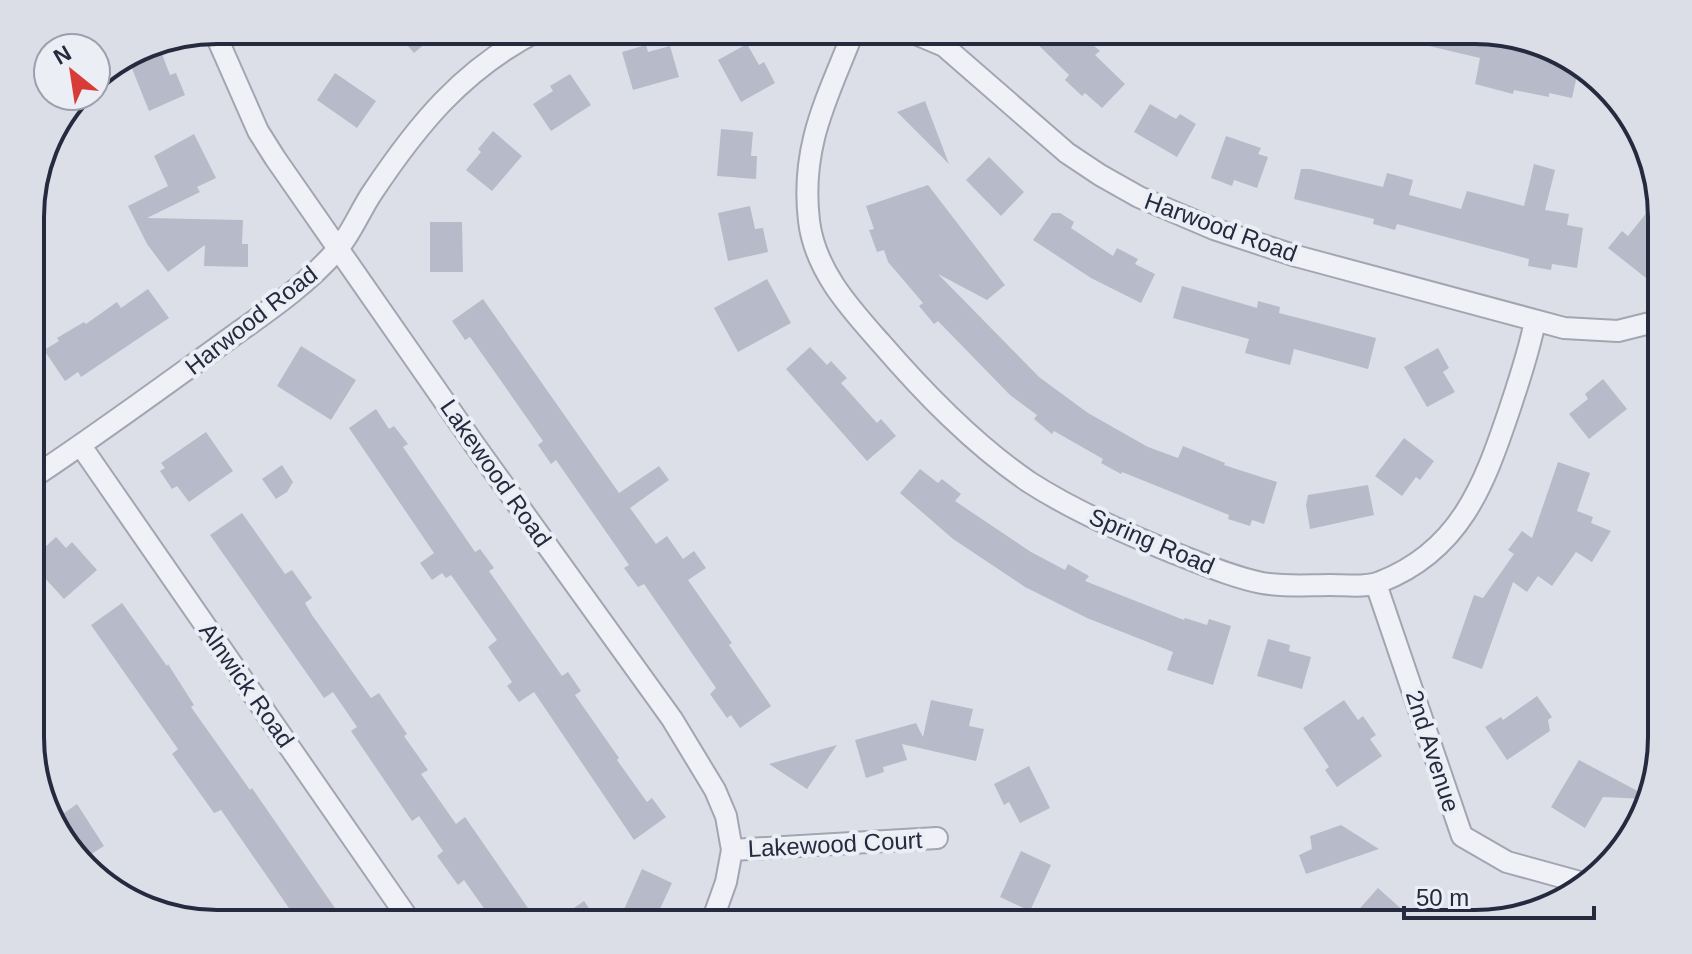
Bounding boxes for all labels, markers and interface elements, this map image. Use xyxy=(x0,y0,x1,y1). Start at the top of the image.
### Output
north arrow xyxy=(32,32,112,112)
text: N xyxy=(49,40,75,70)
street label: Harwood Road xyxy=(1141,187,1301,267)
street label: Harwood Road xyxy=(180,260,322,380)
street label: Lakewood Road xyxy=(435,394,557,552)
street label: Spring Road xyxy=(1085,503,1219,579)
street label: Alnwick Road xyxy=(194,618,300,752)
street label: 2nd Avenue xyxy=(1401,687,1465,815)
street label: Lakewood Court xyxy=(747,826,923,862)
scale bar xyxy=(1404,870,1594,920)
text: 50 m xyxy=(1416,884,1469,911)

